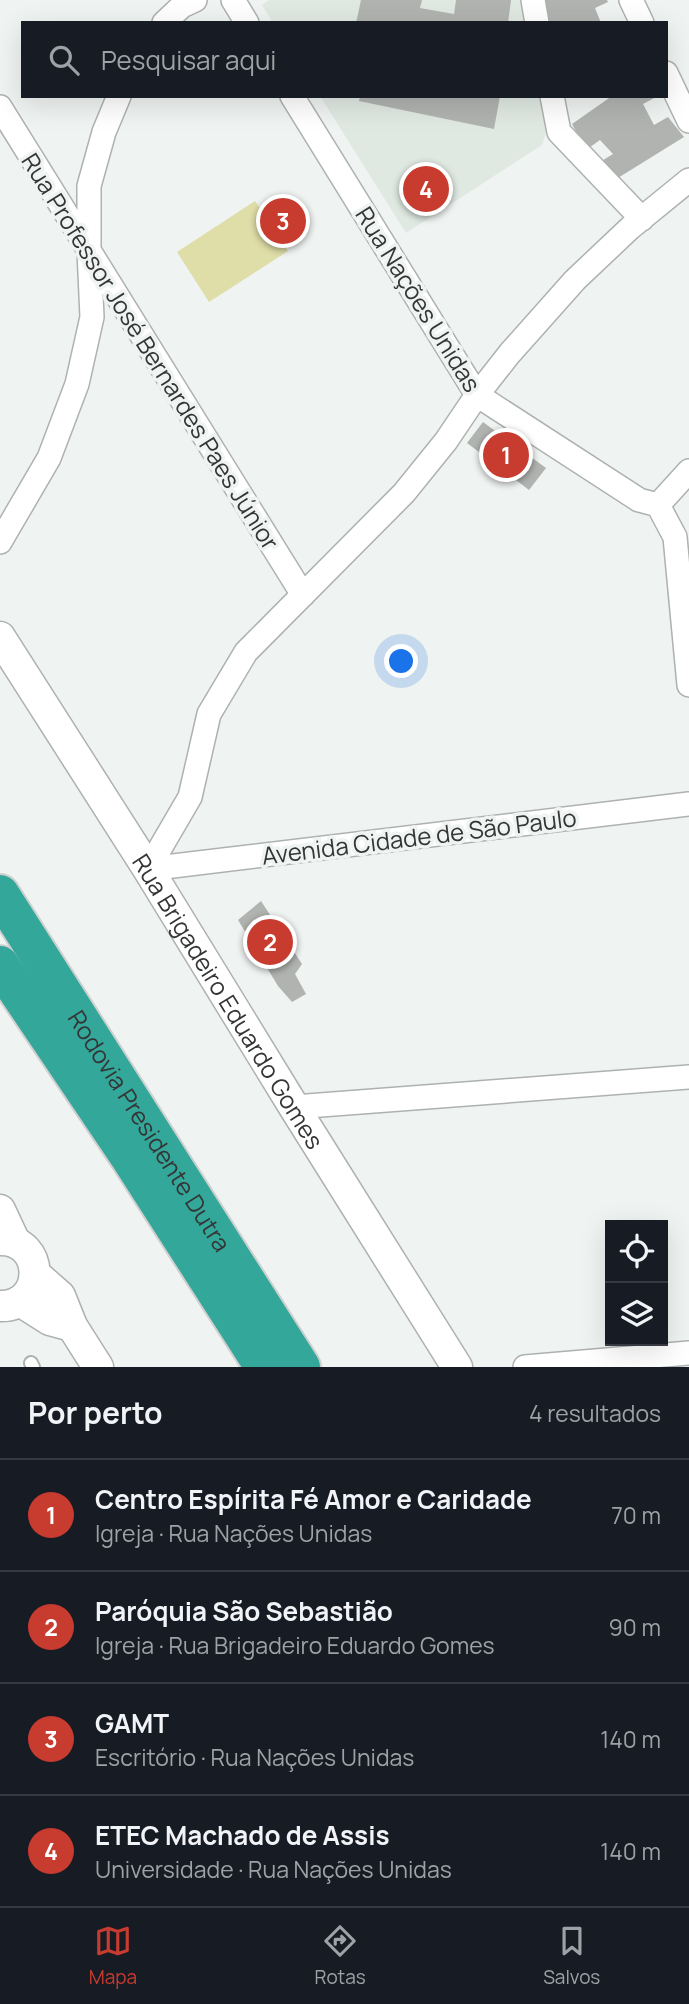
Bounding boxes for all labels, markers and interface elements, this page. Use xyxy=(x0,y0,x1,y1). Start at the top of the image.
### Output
search box xyxy=(21,21,668,98)
icon: search xyxy=(45,41,83,79)
text: Pesquisar aqui xyxy=(101,42,276,78)
street label: Rua Professor José Bernardes Paes Júnior xyxy=(15,146,288,556)
pin: 4 xyxy=(403,163,449,215)
pin: 3 xyxy=(260,195,306,247)
street label: Rua Nações Unidas xyxy=(349,200,489,398)
pin: 1 xyxy=(483,429,529,481)
your location xyxy=(384,644,418,678)
street label: Avenida Cidade de São Paulo xyxy=(260,800,578,872)
street label: Rua Brigadeiro Eduardo Gomes xyxy=(126,847,332,1155)
pin: 2 xyxy=(247,916,293,968)
street label: Rodovia Presidente Dutra xyxy=(61,1003,239,1257)
map controls xyxy=(605,1220,668,1346)
button: locate xyxy=(605,1220,668,1283)
button: layers xyxy=(605,1283,668,1346)
text: Por perto xyxy=(28,1392,163,1433)
text: 4 resultados xyxy=(529,1397,661,1429)
text: Centro Espírita Fé Amor e Caridade xyxy=(95,1481,532,1517)
text: 1 xyxy=(46,1499,56,1531)
text: 70 m xyxy=(611,1499,661,1531)
text: Igreja · Rua Nações Unidas xyxy=(95,1517,372,1549)
text: Paróquia São Sebastião xyxy=(95,1593,393,1629)
text: 2 xyxy=(44,1611,58,1643)
text: 90 m xyxy=(609,1611,661,1643)
text: Igreja · Rua Brigadeiro Eduardo Gomes xyxy=(95,1629,495,1661)
text: GAMT xyxy=(95,1705,169,1741)
text: 3 xyxy=(44,1723,58,1755)
text: 140 m xyxy=(600,1723,661,1755)
text: Escritório · Rua Nações Unidas xyxy=(95,1741,414,1773)
text: ETEC Machado de Assis xyxy=(95,1817,390,1853)
text: 4 xyxy=(44,1835,58,1867)
text: 140 m xyxy=(600,1835,661,1867)
text: Universidade · Rua Nações Unidas xyxy=(95,1853,452,1885)
tab: Mapa xyxy=(89,1922,137,1990)
tab: Rotas xyxy=(314,1922,366,1990)
tab: Salvos xyxy=(543,1922,600,1990)

